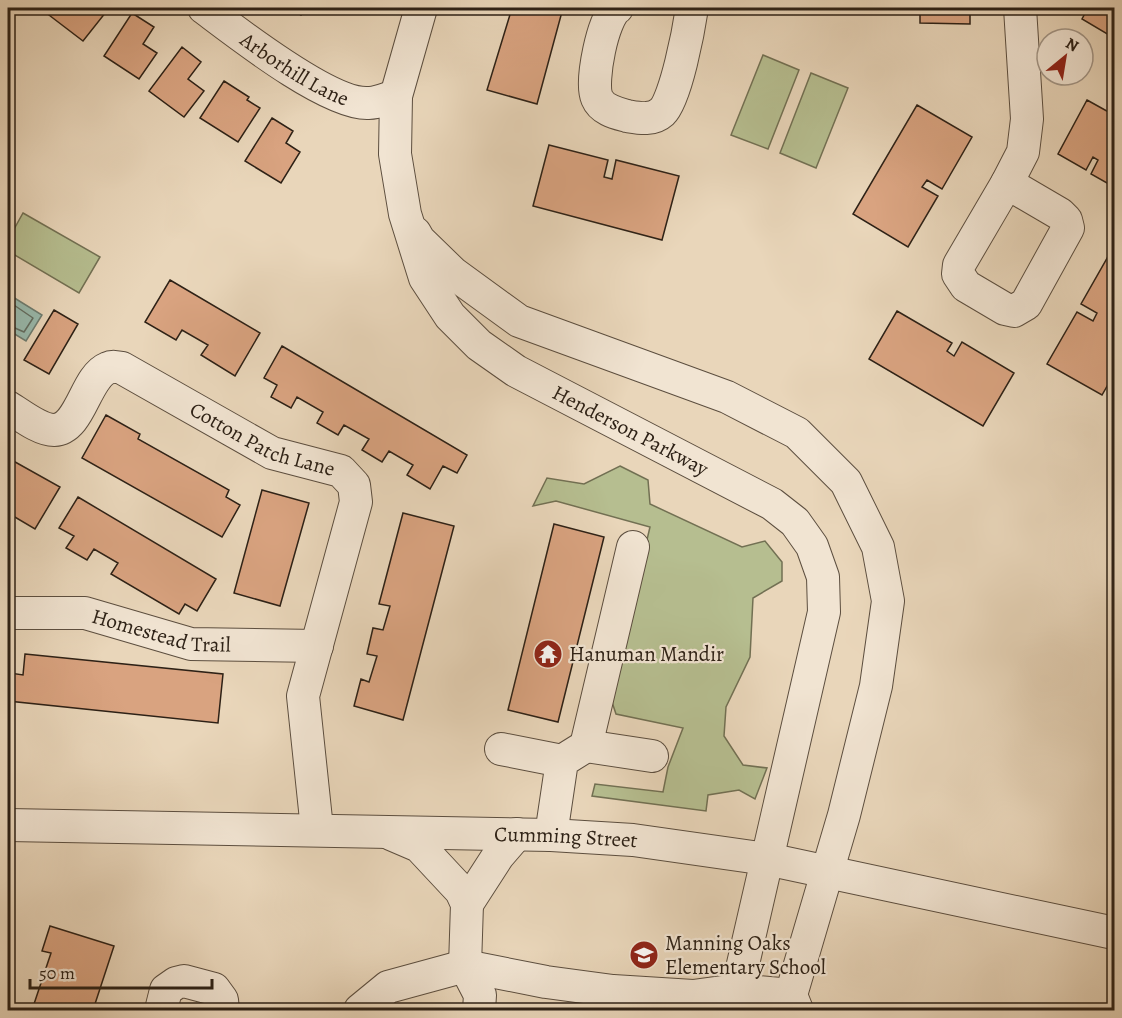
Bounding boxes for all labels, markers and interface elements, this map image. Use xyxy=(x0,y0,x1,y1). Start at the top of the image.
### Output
street label: Arborhill Lane xyxy=(234,25,353,113)
north arrow xyxy=(1035,27,1095,87)
text: N xyxy=(1061,32,1083,57)
street label: Henderson Parkway xyxy=(547,378,714,483)
street label: Cotton Patch Lane xyxy=(185,395,338,483)
street label: Homestead Trail xyxy=(89,602,231,659)
temple icon: Hanuman Mandir xyxy=(532,638,564,670)
place label: Hanuman Mandir xyxy=(569,640,724,668)
street label: Cumming Street xyxy=(494,820,639,854)
place label: Manning Oaks Elementary School xyxy=(665,929,826,981)
school or university icon: Manning Oaks Elementary School xyxy=(628,939,660,971)
scale bar xyxy=(30,952,212,990)
text: 50 m xyxy=(39,961,75,985)

